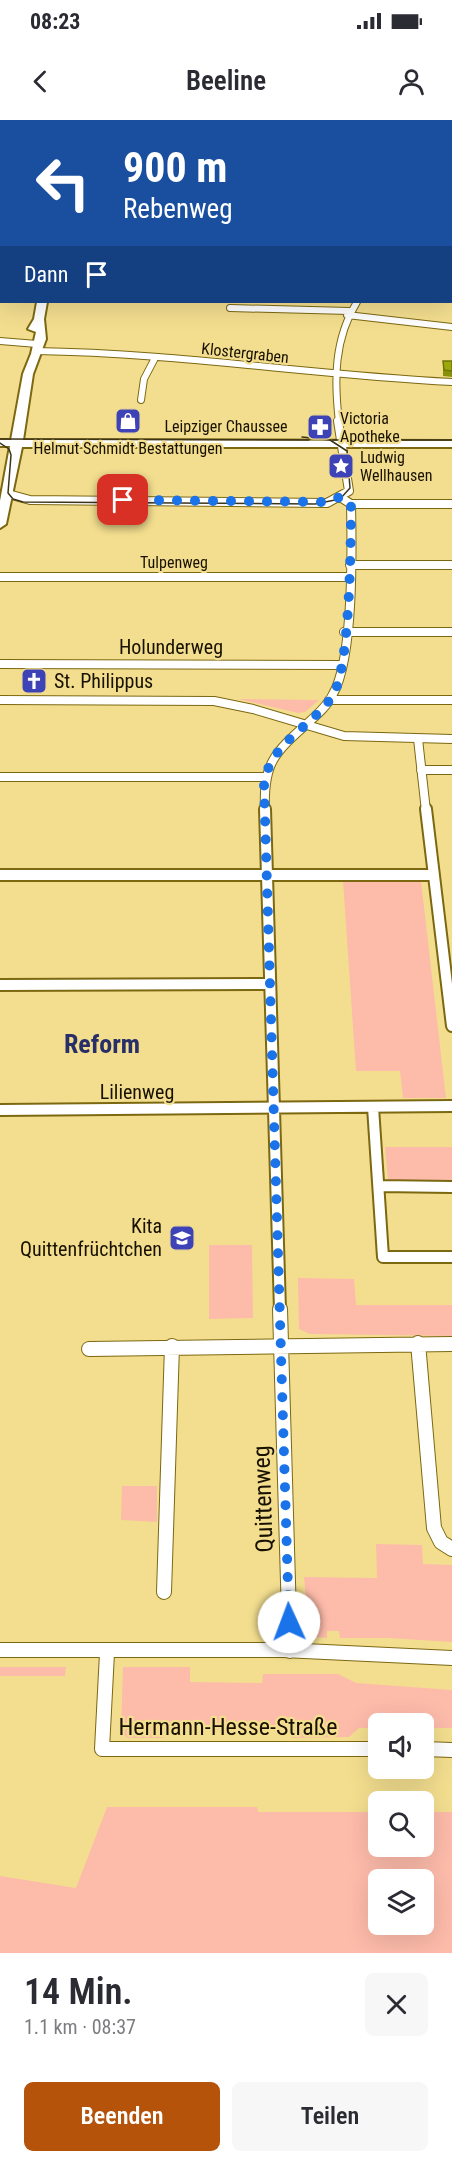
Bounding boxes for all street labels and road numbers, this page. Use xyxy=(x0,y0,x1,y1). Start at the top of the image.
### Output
street label: Klostergraben xyxy=(200,339,290,367)
street label: Leipziger Chaussee xyxy=(165,417,287,436)
street label: Tulpenweg xyxy=(140,553,208,572)
street label: Holunderweg xyxy=(119,635,223,659)
street label: Lilienweg xyxy=(100,1080,174,1104)
street label: Quittenweg xyxy=(247,1445,279,1553)
street label: Hermann-Hesse-Straße xyxy=(118,1713,338,1741)

